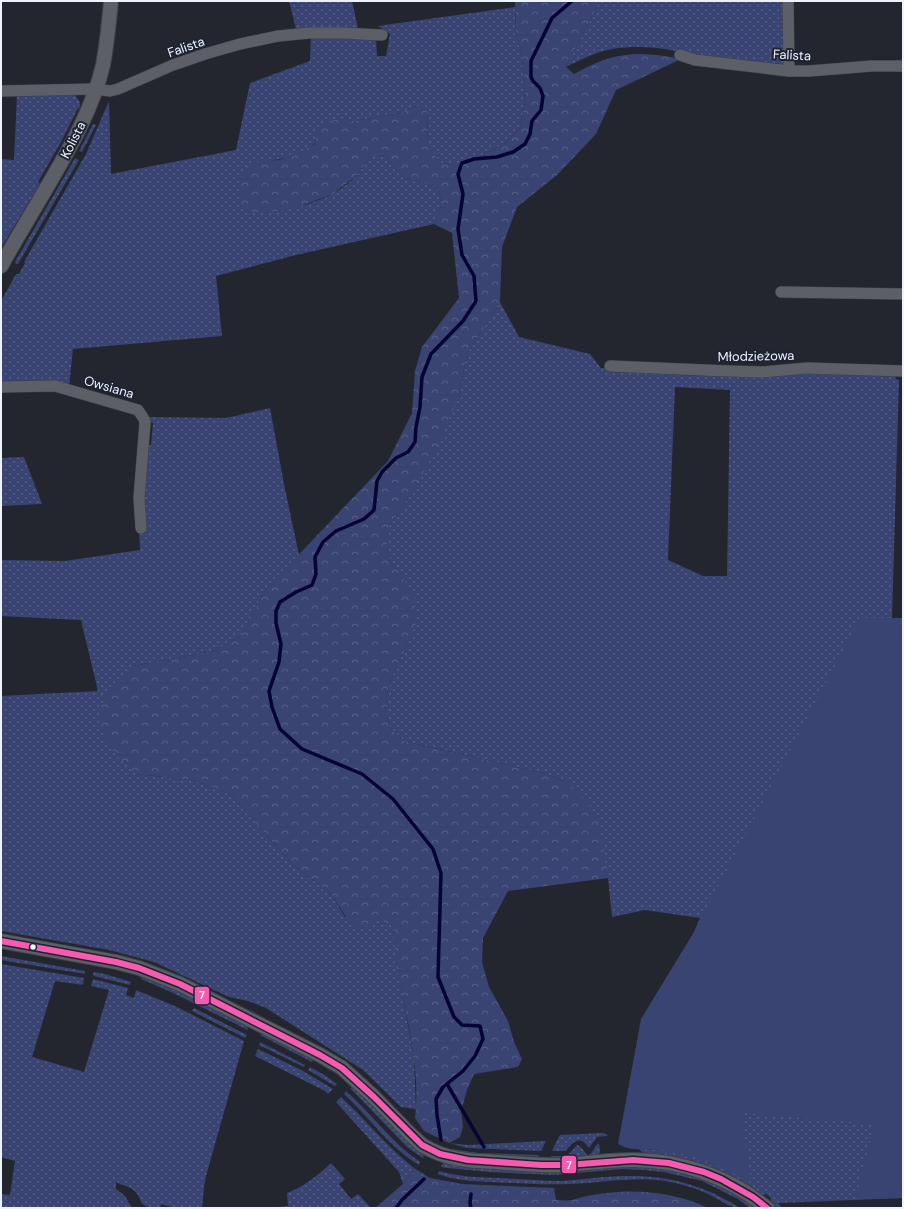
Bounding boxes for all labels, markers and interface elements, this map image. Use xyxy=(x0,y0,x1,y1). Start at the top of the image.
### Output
street label: Falista xyxy=(165,33,207,61)
street label: Falista xyxy=(773,46,811,64)
street label: Kolista xyxy=(57,119,89,161)
street label: Młodzieżowa xyxy=(718,347,794,365)
street label: Owsiana xyxy=(82,372,136,402)
unlabelled marker xyxy=(28,942,38,952)
line badge: 7 xyxy=(194,986,210,1005)
text: 7 xyxy=(199,988,205,1002)
line badge: 7 xyxy=(561,1155,577,1174)
text: 7 xyxy=(566,1158,572,1172)

